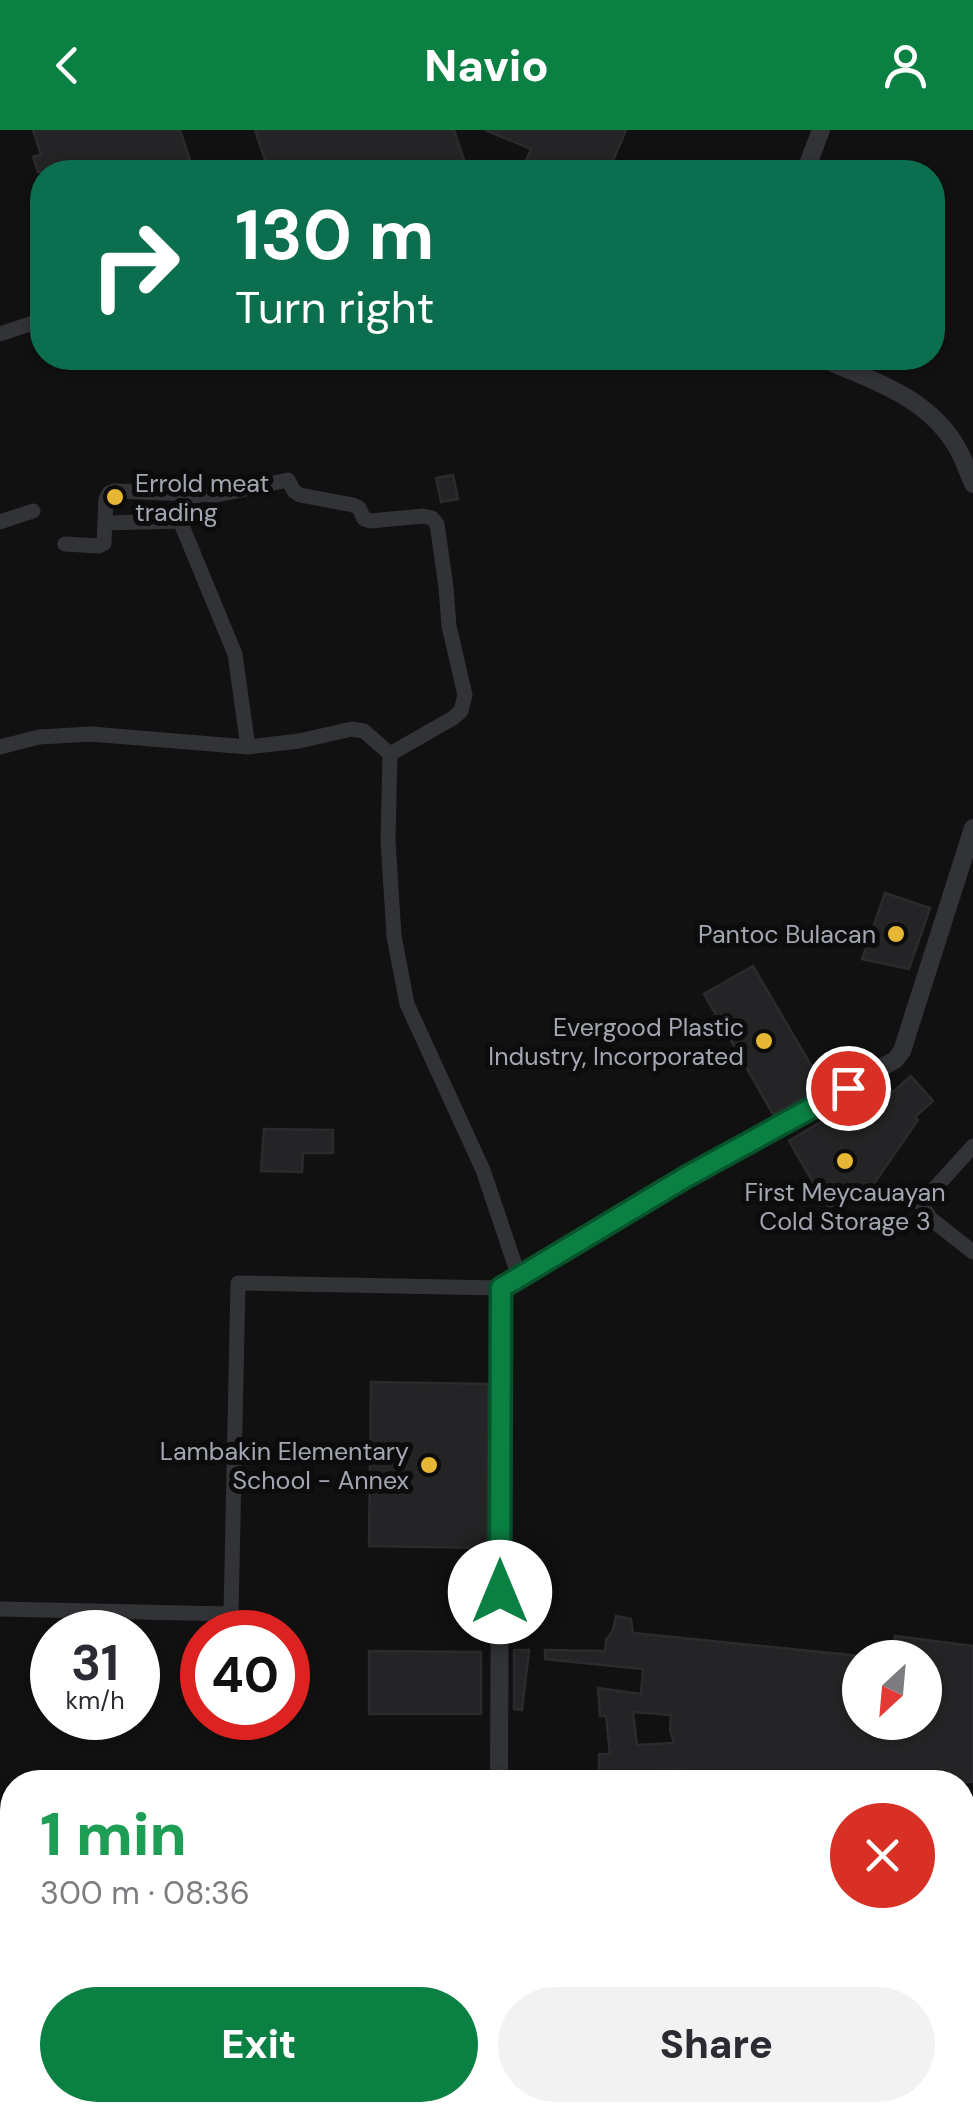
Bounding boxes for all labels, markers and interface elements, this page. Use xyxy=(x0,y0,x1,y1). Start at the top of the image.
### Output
text: Navio xyxy=(424,36,549,95)
icon: back xyxy=(40,38,95,93)
icon: person xyxy=(878,38,933,93)
text: 130 m xyxy=(235,190,434,281)
icon: right xyxy=(70,200,200,330)
text: Turn right xyxy=(235,278,434,337)
place label: Errold meat trading xyxy=(135,467,269,529)
marker: Errold meat trading xyxy=(104,486,126,508)
place label: Pantoc Bulacan xyxy=(698,918,876,951)
marker: Pantoc Bulacan xyxy=(885,923,907,945)
place label: Evergood Plastic Industry, Incorporated xyxy=(488,1011,744,1073)
marker: Evergood Plastic Industry, Incorporated xyxy=(753,1030,775,1052)
pin xyxy=(806,1046,891,1131)
icon: arrive xyxy=(821,1061,876,1116)
marker: First Meycauayan Cold Storage 3 xyxy=(834,1150,856,1172)
place label: First Meycauayan Cold Storage 3 xyxy=(744,1176,946,1238)
place label: Lambakin Elementary School - Annex xyxy=(160,1435,409,1497)
marker: Lambakin Elementary School - Annex xyxy=(418,1454,440,1476)
position arrow xyxy=(448,1540,552,1644)
speed limit sign: 40 xyxy=(180,1610,310,1740)
text: 31 xyxy=(71,1630,119,1696)
north arrow xyxy=(842,1640,942,1740)
map controls xyxy=(842,1640,942,1740)
text: km/h xyxy=(65,1684,125,1717)
text: 1 min xyxy=(40,1795,187,1874)
button: close xyxy=(830,1803,935,1908)
text: 300 m · 08:36 xyxy=(40,1872,250,1914)
button: Exit xyxy=(40,1987,478,2102)
button: Share xyxy=(498,1987,935,2102)

